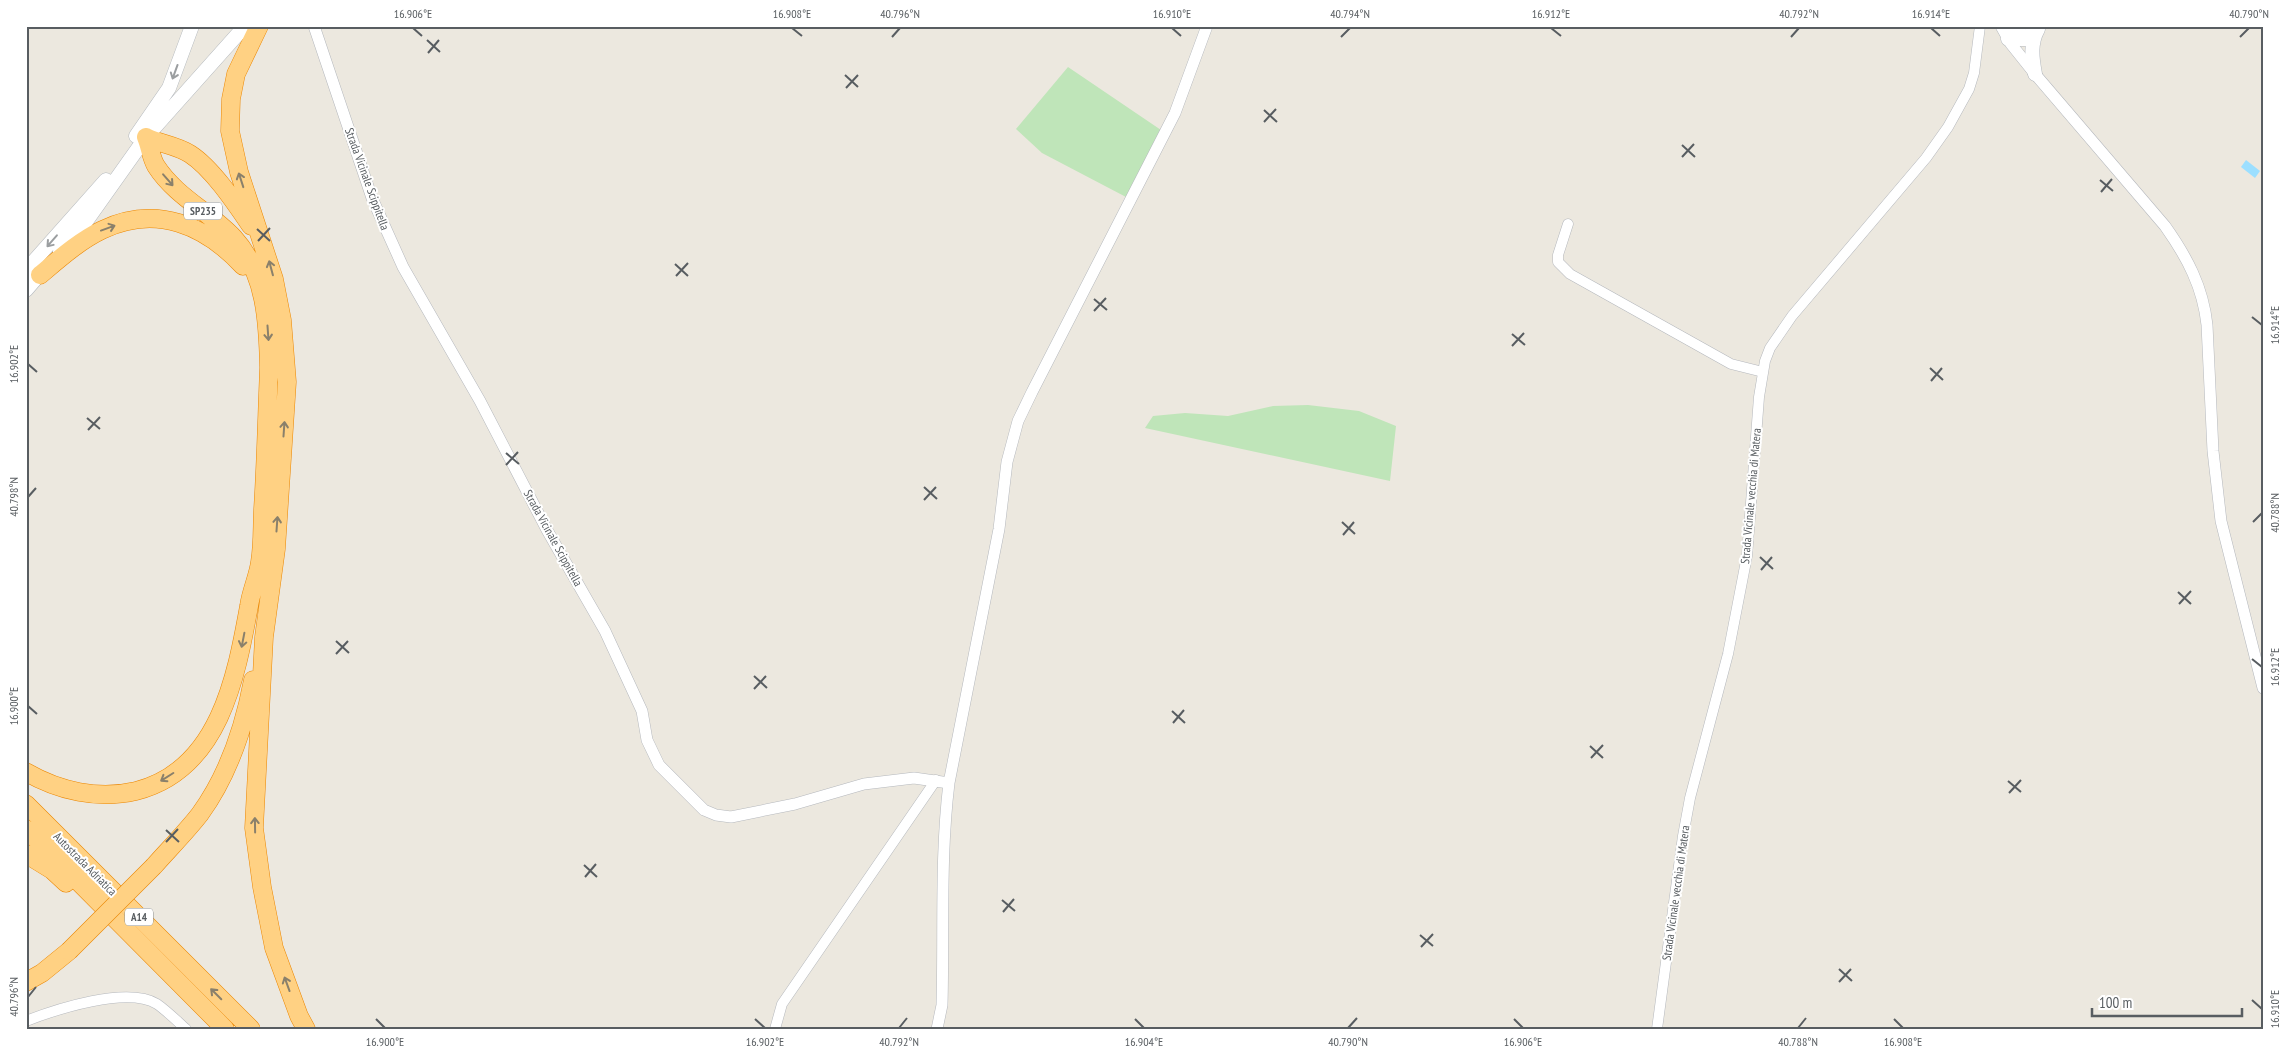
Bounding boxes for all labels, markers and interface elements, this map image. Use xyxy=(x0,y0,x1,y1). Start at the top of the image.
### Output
text: 16.906°E xyxy=(394,6,432,21)
text: 16.908°E xyxy=(773,6,811,21)
text: 40.796°N xyxy=(880,6,920,21)
text: 16.910°E xyxy=(1153,6,1191,21)
text: 40.794°N xyxy=(1330,6,1370,21)
text: 16.912°E xyxy=(1532,6,1570,21)
text: 40.792°N xyxy=(1779,6,1819,21)
text: 16.914°E xyxy=(1912,6,1950,21)
text: 40.790°N xyxy=(2229,6,2269,21)
one-way arrow xyxy=(170,64,179,79)
street label: Strada Vicinale Scippitella xyxy=(342,126,393,232)
one-way arrow xyxy=(236,172,246,188)
one-way arrow xyxy=(162,173,173,186)
road number: SP235 xyxy=(184,202,222,220)
one-way arrow xyxy=(100,223,115,232)
one-way arrow xyxy=(47,234,58,247)
one-way arrow xyxy=(266,261,276,277)
text: 16.914°E xyxy=(2267,306,2282,344)
one-way arrow xyxy=(263,324,272,340)
text: 16.902°E xyxy=(6,345,21,383)
one-way arrow xyxy=(279,421,289,437)
street label: Strada Vicinale vecchia di Matera xyxy=(1737,427,1764,564)
text: 40.798°N xyxy=(6,477,21,517)
street label: Strada Vicinale Scippitella xyxy=(521,487,586,589)
text: 40.788°N xyxy=(2267,493,2282,533)
one-way arrow xyxy=(273,516,282,532)
one-way arrow xyxy=(238,631,248,647)
text: 16.912°E xyxy=(2267,648,2282,686)
text: 16.900°E xyxy=(6,687,21,725)
one-way arrow xyxy=(161,773,175,783)
one-way arrow xyxy=(250,818,260,834)
street label: Strada Vicinale vecchia di Matera xyxy=(1659,824,1692,961)
street label: Autostrada Adriatica xyxy=(51,829,120,899)
road number: A14 xyxy=(125,909,153,926)
text: 40.796°N xyxy=(6,977,21,1017)
one-way arrow xyxy=(282,977,291,992)
scale bar xyxy=(2092,985,2242,1017)
one-way arrow xyxy=(210,988,222,1000)
text: 16.910°E xyxy=(2267,990,2282,1028)
text: 100 m xyxy=(2099,993,2132,1012)
text: 16.900°E xyxy=(366,1034,404,1049)
text: 16.902°E xyxy=(746,1034,784,1049)
text: 40.792°N xyxy=(879,1034,919,1049)
text: 16.904°E xyxy=(1125,1034,1163,1049)
text: 40.790°N xyxy=(1328,1034,1368,1049)
text: 16.906°E xyxy=(1504,1034,1542,1049)
text: 40.788°N xyxy=(1778,1034,1818,1049)
text: 16.908°E xyxy=(1884,1034,1922,1049)

